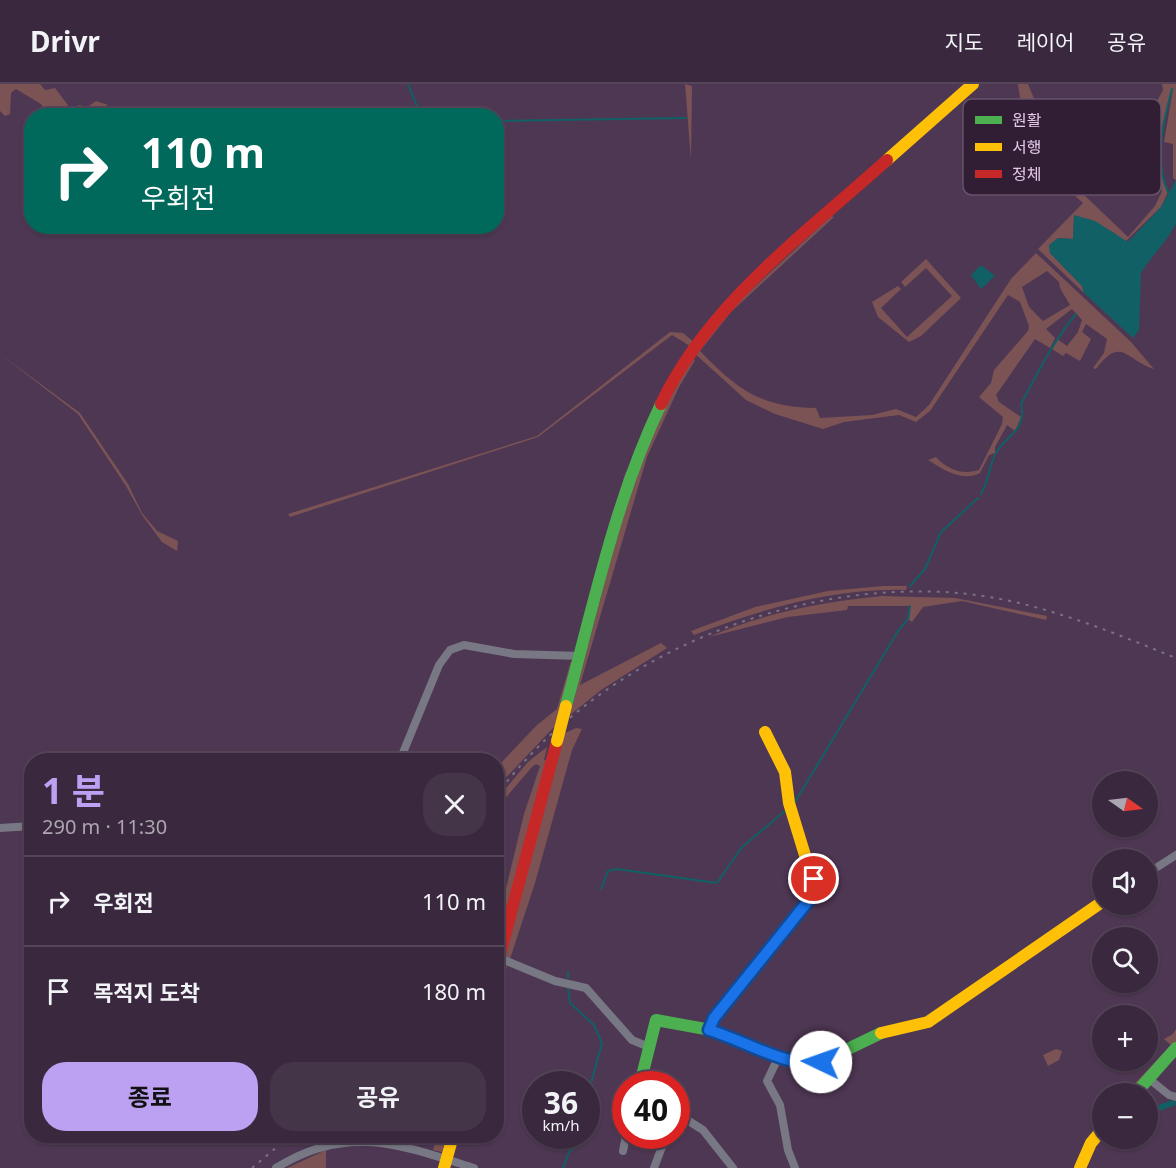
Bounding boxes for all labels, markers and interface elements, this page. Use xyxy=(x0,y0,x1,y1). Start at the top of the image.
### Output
text: Drivr xyxy=(30,22,100,60)
text: 지도 xyxy=(945,28,983,56)
text: 레이어 xyxy=(1016,28,1074,56)
text: 공유 xyxy=(1107,28,1146,56)
legend xyxy=(963,99,1161,195)
text: 원활 xyxy=(1012,109,1042,131)
text: 110 m xyxy=(141,123,265,180)
icon: right xyxy=(42,132,120,210)
text: 서행 xyxy=(1012,136,1041,158)
text: 정체 xyxy=(1012,163,1041,185)
text: 우회전 xyxy=(141,179,216,216)
text: 1 분 xyxy=(42,766,105,815)
north arrow xyxy=(1092,771,1158,837)
map controls xyxy=(1092,771,1158,1149)
button: close xyxy=(423,773,486,836)
text: 290 m · 11:30 xyxy=(42,813,167,840)
button: sound xyxy=(1092,849,1158,915)
pin xyxy=(788,853,839,904)
icon: arrive xyxy=(797,862,830,895)
icon: right xyxy=(42,885,75,918)
text: 110 m xyxy=(422,886,486,916)
text: 우회전 xyxy=(93,887,154,917)
button: search xyxy=(1092,927,1158,993)
icon: arrive xyxy=(42,975,75,1008)
text: 180 m xyxy=(422,976,486,1006)
text: 목적지 도착 xyxy=(93,977,200,1007)
button: + xyxy=(1092,1005,1158,1071)
position arrow xyxy=(789,1030,853,1094)
button: 종료 xyxy=(42,1062,258,1131)
button: 공유 xyxy=(270,1062,486,1131)
speed limit sign: 40 xyxy=(612,1071,690,1149)
text: 36 xyxy=(544,1082,578,1123)
button: − xyxy=(1092,1083,1158,1149)
text: km/h xyxy=(543,1115,579,1135)

